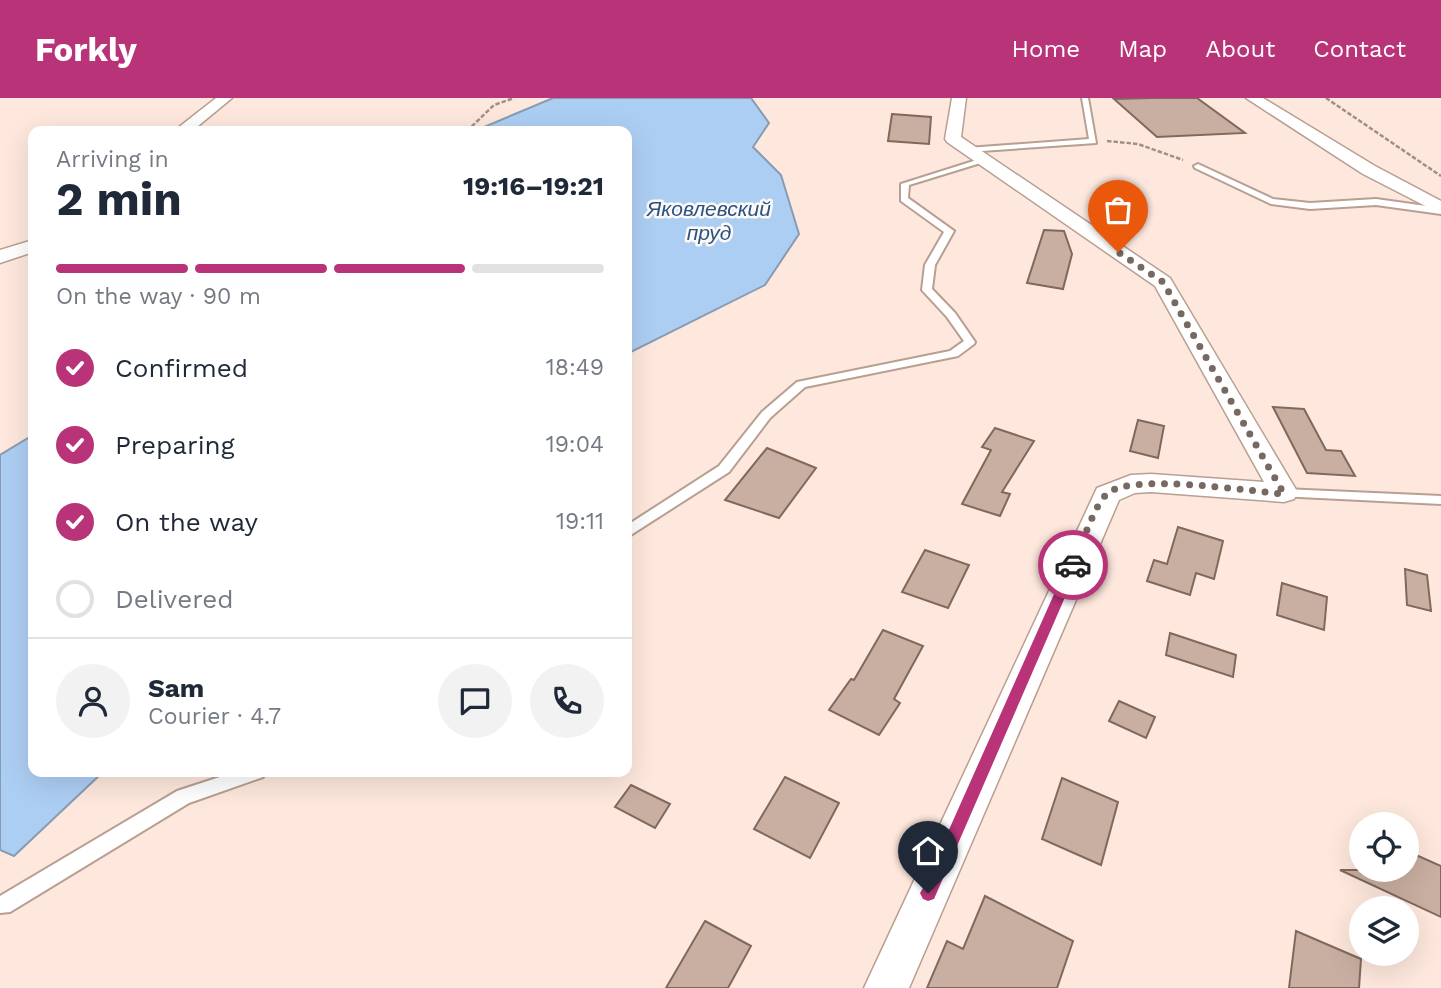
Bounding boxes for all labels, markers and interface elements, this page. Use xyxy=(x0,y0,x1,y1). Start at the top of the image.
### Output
text: Forkly xyxy=(35,30,137,69)
text: Home xyxy=(1012,35,1080,63)
text: Map xyxy=(1118,35,1167,63)
text: About xyxy=(1205,35,1275,63)
text: Contact xyxy=(1313,35,1406,63)
text: Arriving in xyxy=(56,146,169,173)
text: 19:16–19:21 xyxy=(463,171,604,201)
text: 2 min xyxy=(56,172,182,226)
pin xyxy=(1088,180,1148,252)
icon: bag xyxy=(1099,191,1137,229)
water label: Яковлевский пруд xyxy=(646,196,771,245)
text: On the way · 90 m xyxy=(56,283,261,310)
icon: check xyxy=(56,349,94,387)
text: Confirmed xyxy=(115,353,248,383)
text: 18:49 xyxy=(546,354,604,381)
icon: check xyxy=(56,426,94,464)
text: Preparing xyxy=(115,430,235,460)
text: 19:04 xyxy=(546,431,604,458)
icon: check xyxy=(56,503,94,541)
text: On the way xyxy=(115,507,258,537)
text: 19:11 xyxy=(556,508,604,535)
courier xyxy=(1038,530,1108,600)
icon: car xyxy=(1054,546,1092,584)
text: Delivered xyxy=(115,584,234,614)
button: person xyxy=(56,664,130,738)
button: chat xyxy=(438,664,512,738)
button: phone xyxy=(530,664,604,738)
text: Sam xyxy=(148,673,204,703)
text: Courier · 4.7 xyxy=(148,703,281,730)
map controls xyxy=(1349,812,1419,966)
button: locate xyxy=(1349,812,1419,882)
pin xyxy=(898,821,958,893)
icon: home xyxy=(909,832,947,870)
button: layers xyxy=(1349,896,1419,966)

